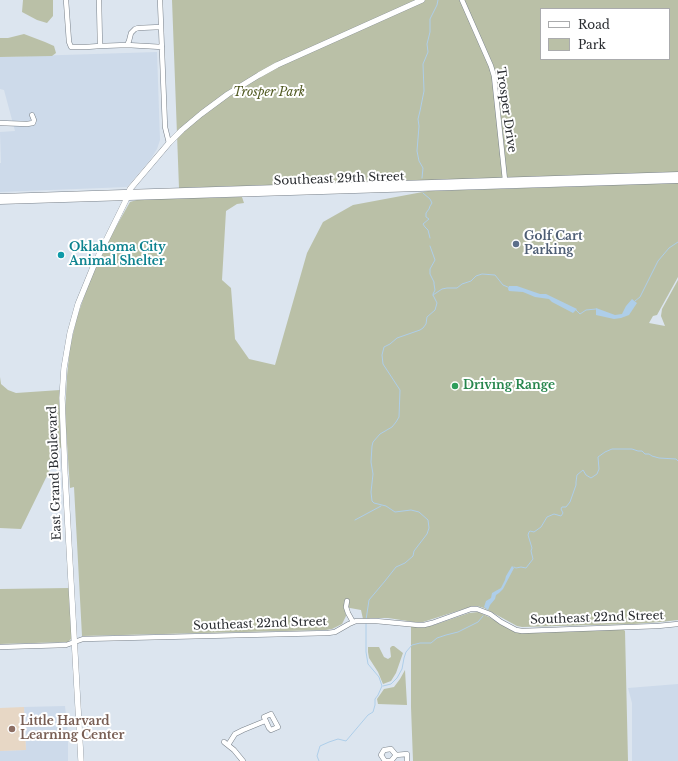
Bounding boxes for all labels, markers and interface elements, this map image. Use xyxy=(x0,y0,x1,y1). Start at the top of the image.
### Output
legend xyxy=(540,8,670,60)
text: Road xyxy=(578,17,610,32)
text: Park xyxy=(578,37,606,52)
street label: Trosper Drive xyxy=(493,66,519,154)
park label: Trosper Park xyxy=(233,86,305,100)
street label: Southeast 29th Street xyxy=(273,170,405,188)
place label: Golf Cart Parking xyxy=(524,230,583,258)
marker: Golf Cart Parking xyxy=(511,239,521,249)
place label: Oklahoma City Animal Shelter xyxy=(69,241,166,269)
marker: Oklahoma City Animal Shelter xyxy=(56,250,66,260)
place label: Driving Range xyxy=(463,379,555,393)
marker: Driving Range xyxy=(450,381,460,391)
street label: East Grand Boulevard xyxy=(45,405,65,541)
street label: Southeast 22nd Street xyxy=(530,608,664,628)
street label: Southeast 22nd Street xyxy=(193,614,327,634)
place label: Little Harvard Learning Center xyxy=(20,715,124,743)
marker: Little Harvard Learning Center xyxy=(7,724,17,734)

